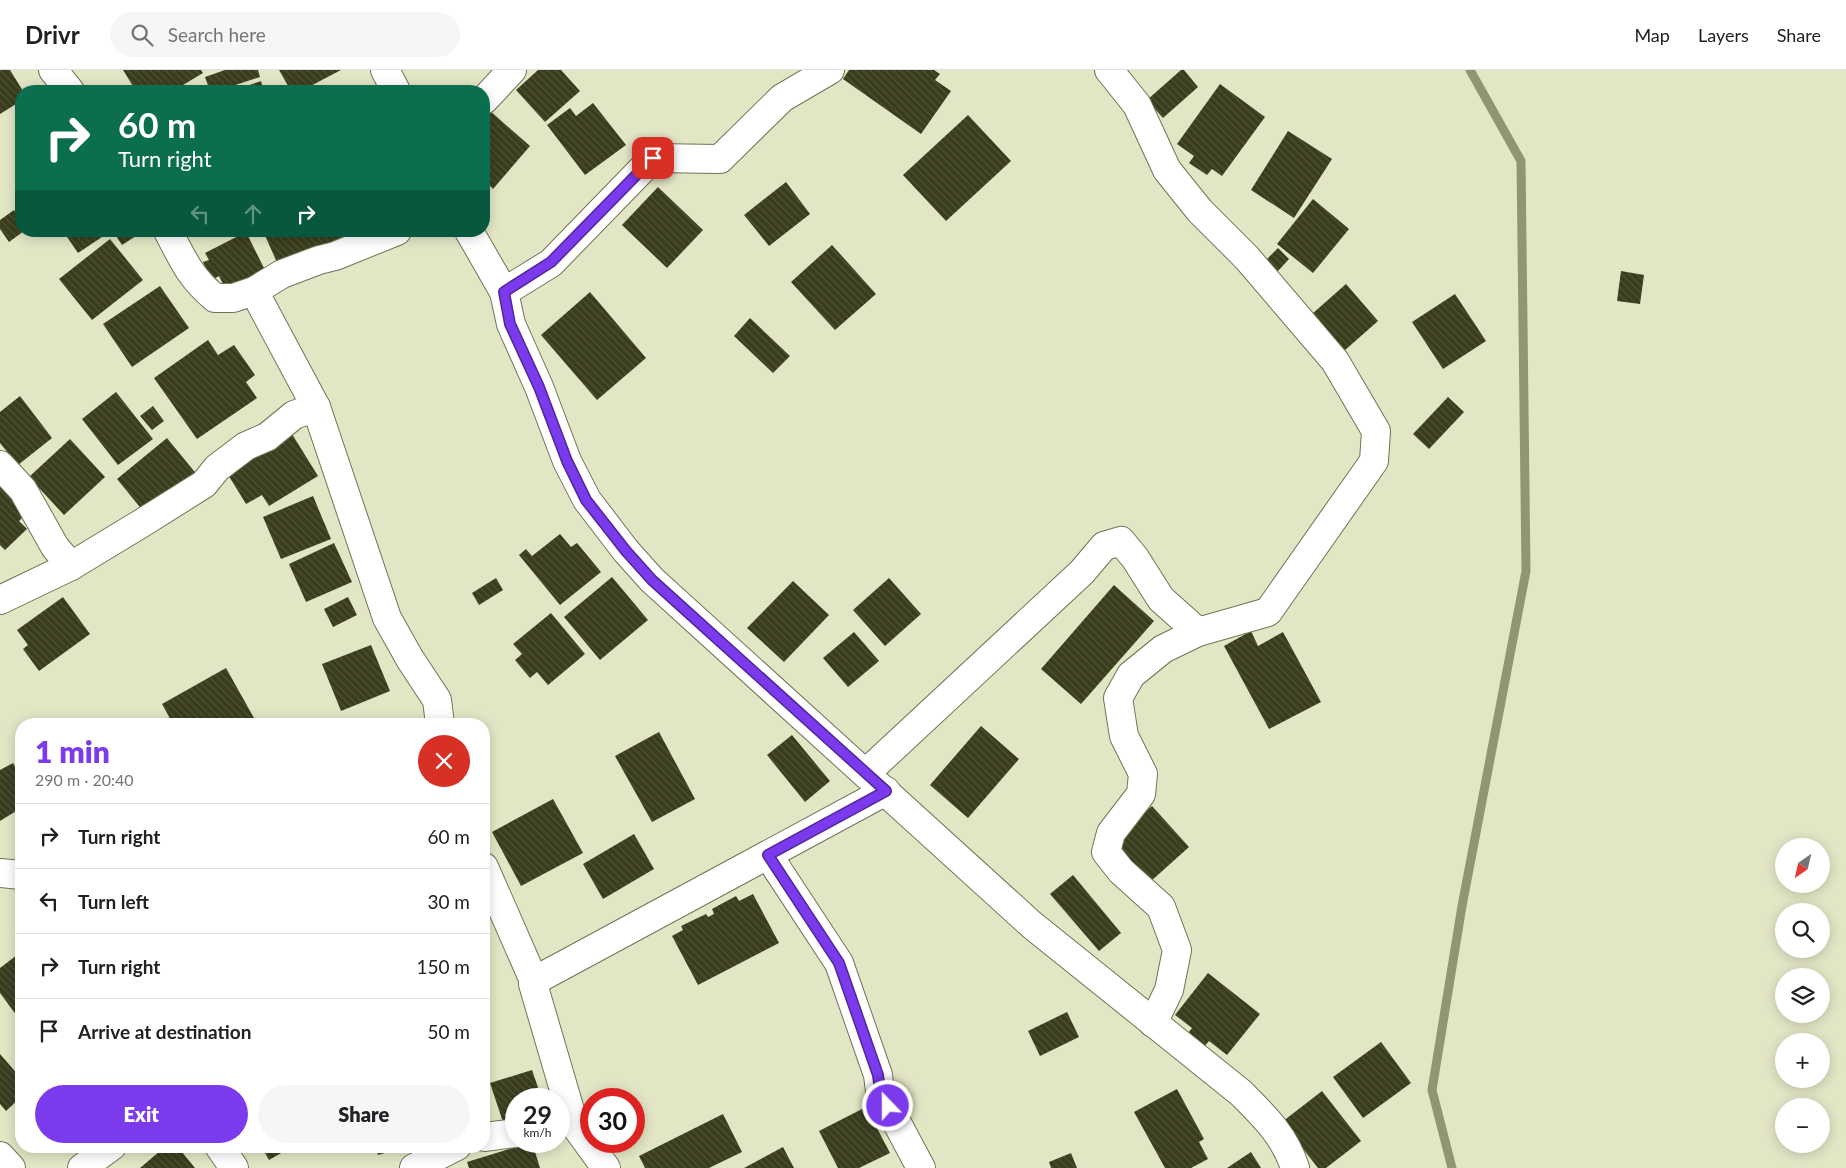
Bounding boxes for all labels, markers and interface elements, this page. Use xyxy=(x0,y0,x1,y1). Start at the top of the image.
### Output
search box xyxy=(110,12,460,57)
text: Drivr xyxy=(25,20,80,49)
icon: search xyxy=(128,21,156,49)
text: Search here xyxy=(168,23,266,46)
text: Map xyxy=(1634,24,1670,46)
text: Layers xyxy=(1698,24,1749,46)
text: Share xyxy=(1777,24,1821,46)
text: 60 m xyxy=(118,103,196,145)
icon: right xyxy=(35,105,100,170)
pin xyxy=(632,137,674,179)
icon: arrive xyxy=(639,144,667,172)
text: Turn right xyxy=(118,145,212,172)
icon: left xyxy=(186,200,214,228)
icon: ahead xyxy=(239,200,267,228)
icon: right xyxy=(292,200,320,228)
text: 1 min xyxy=(35,733,110,769)
button: close xyxy=(418,735,470,787)
text: 290 m · 20:40 xyxy=(35,770,134,789)
icon: right xyxy=(35,822,63,850)
text: Turn right xyxy=(78,825,160,848)
text: 60 m xyxy=(427,825,470,848)
north arrow xyxy=(1775,838,1830,892)
map controls xyxy=(1775,838,1830,1153)
icon: left xyxy=(35,887,63,915)
text: Turn left xyxy=(78,890,149,913)
text: 30 m xyxy=(427,890,470,913)
button: search xyxy=(1775,903,1830,958)
icon: right xyxy=(35,952,63,980)
text: Turn right xyxy=(78,955,160,978)
text: 150 m xyxy=(416,955,470,978)
button: layers xyxy=(1775,968,1830,1023)
icon: arrive xyxy=(35,1017,63,1045)
text: Arrive at destination xyxy=(78,1020,251,1043)
text: 50 m xyxy=(427,1020,470,1043)
button: + xyxy=(1775,1033,1830,1088)
position arrow xyxy=(861,1079,913,1131)
button: Exit xyxy=(35,1085,248,1143)
button: Share xyxy=(258,1085,470,1143)
speed limit sign: 30 xyxy=(580,1088,645,1153)
button: − xyxy=(1775,1098,1830,1153)
text: 29 xyxy=(523,1099,552,1129)
text: km/h xyxy=(523,1125,552,1140)

